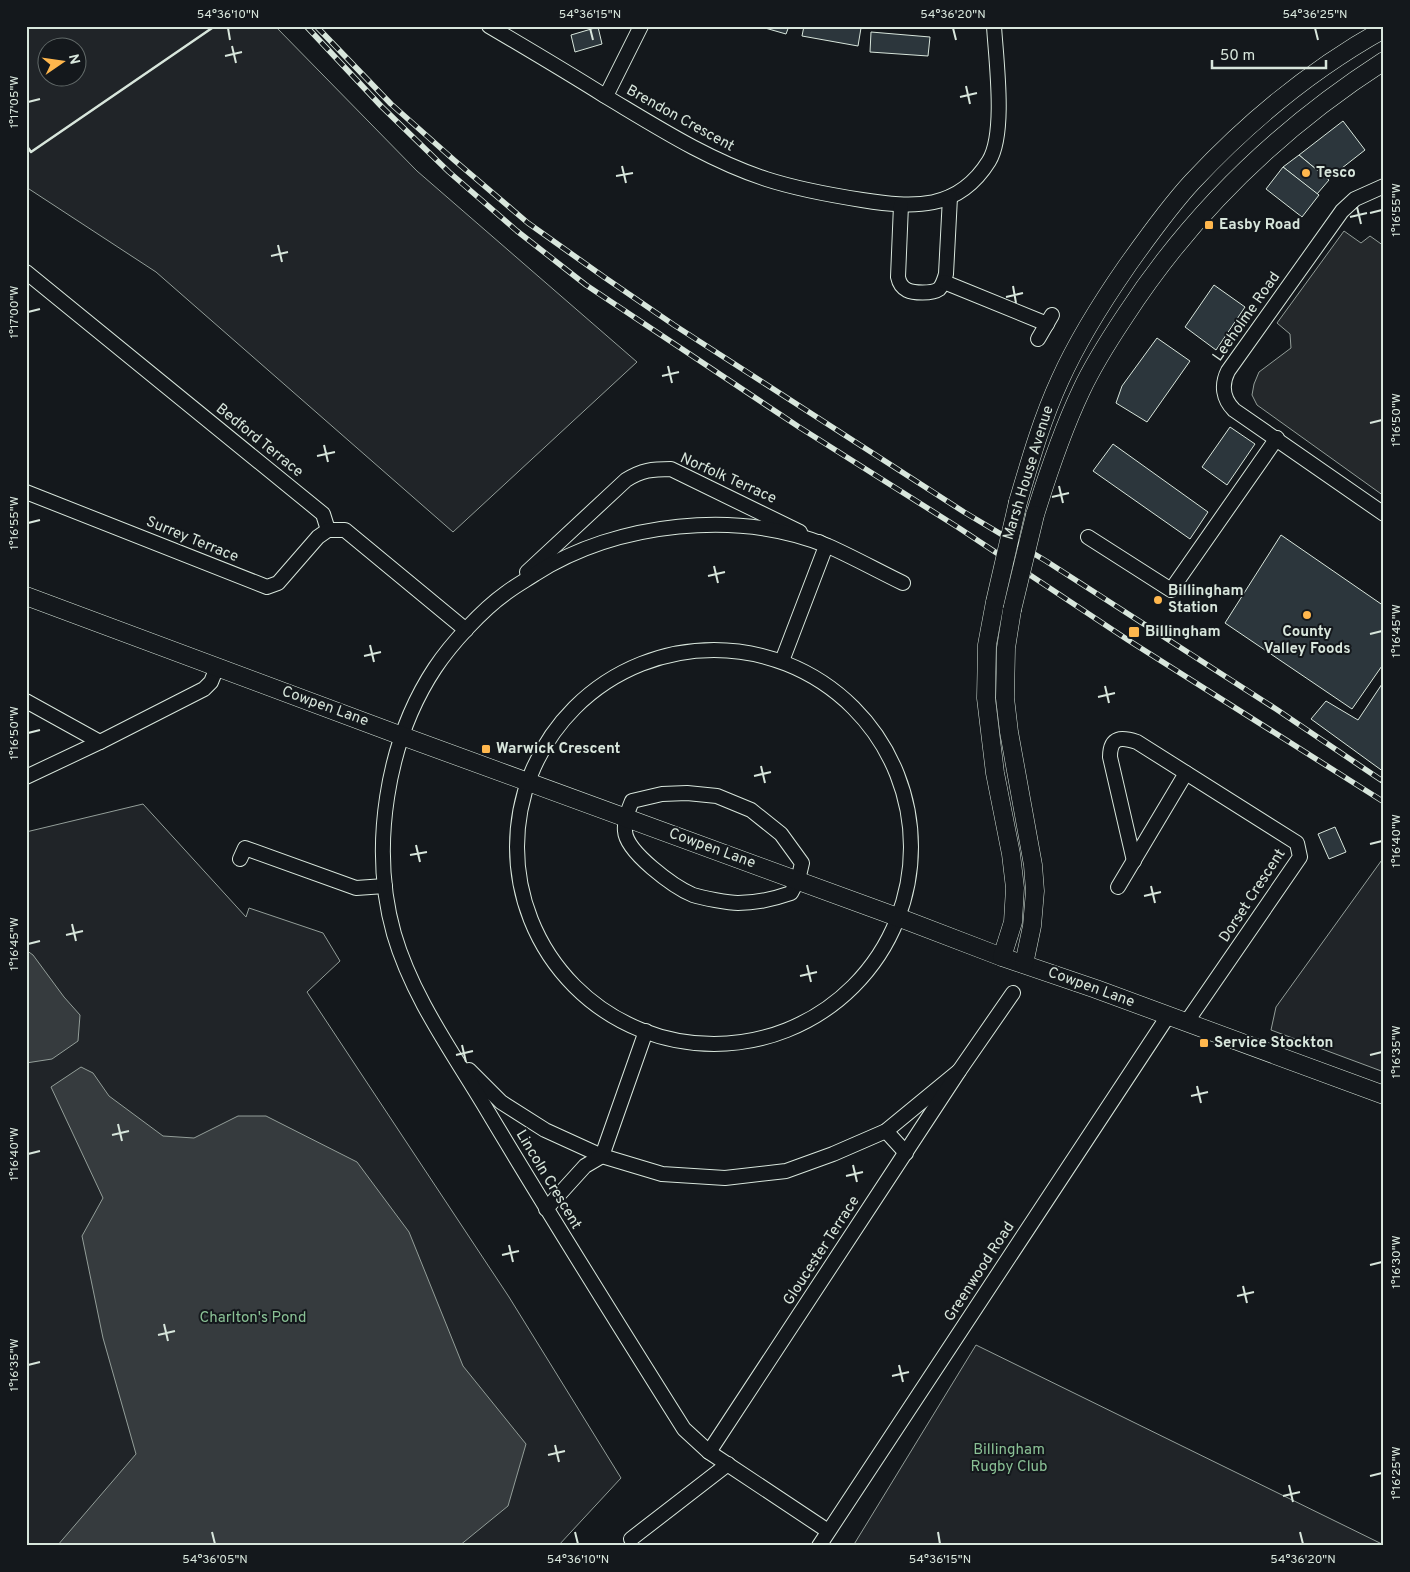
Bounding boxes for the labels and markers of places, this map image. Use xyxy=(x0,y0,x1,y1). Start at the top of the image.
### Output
place label: Tesco xyxy=(1316,164,1356,183)
marker: Tesco xyxy=(1300,167,1312,179)
place label: Easby Road xyxy=(1219,216,1300,235)
marker: Easby Road xyxy=(1203,219,1215,231)
place label: Billingham Station xyxy=(1168,582,1244,618)
marker: Billingham Station xyxy=(1152,594,1164,606)
marker: County Valley Foods xyxy=(1301,609,1313,621)
place label: Billingham xyxy=(1145,623,1221,642)
place label: County Valley Foods xyxy=(1263,623,1351,659)
marker: Billingham xyxy=(1127,625,1141,639)
place label: Warwick Crescent xyxy=(496,740,621,759)
marker: Warwick Crescent xyxy=(480,743,492,755)
place label: Service Stockton xyxy=(1214,1034,1333,1053)
marker: Service Stockton xyxy=(1198,1037,1210,1049)

